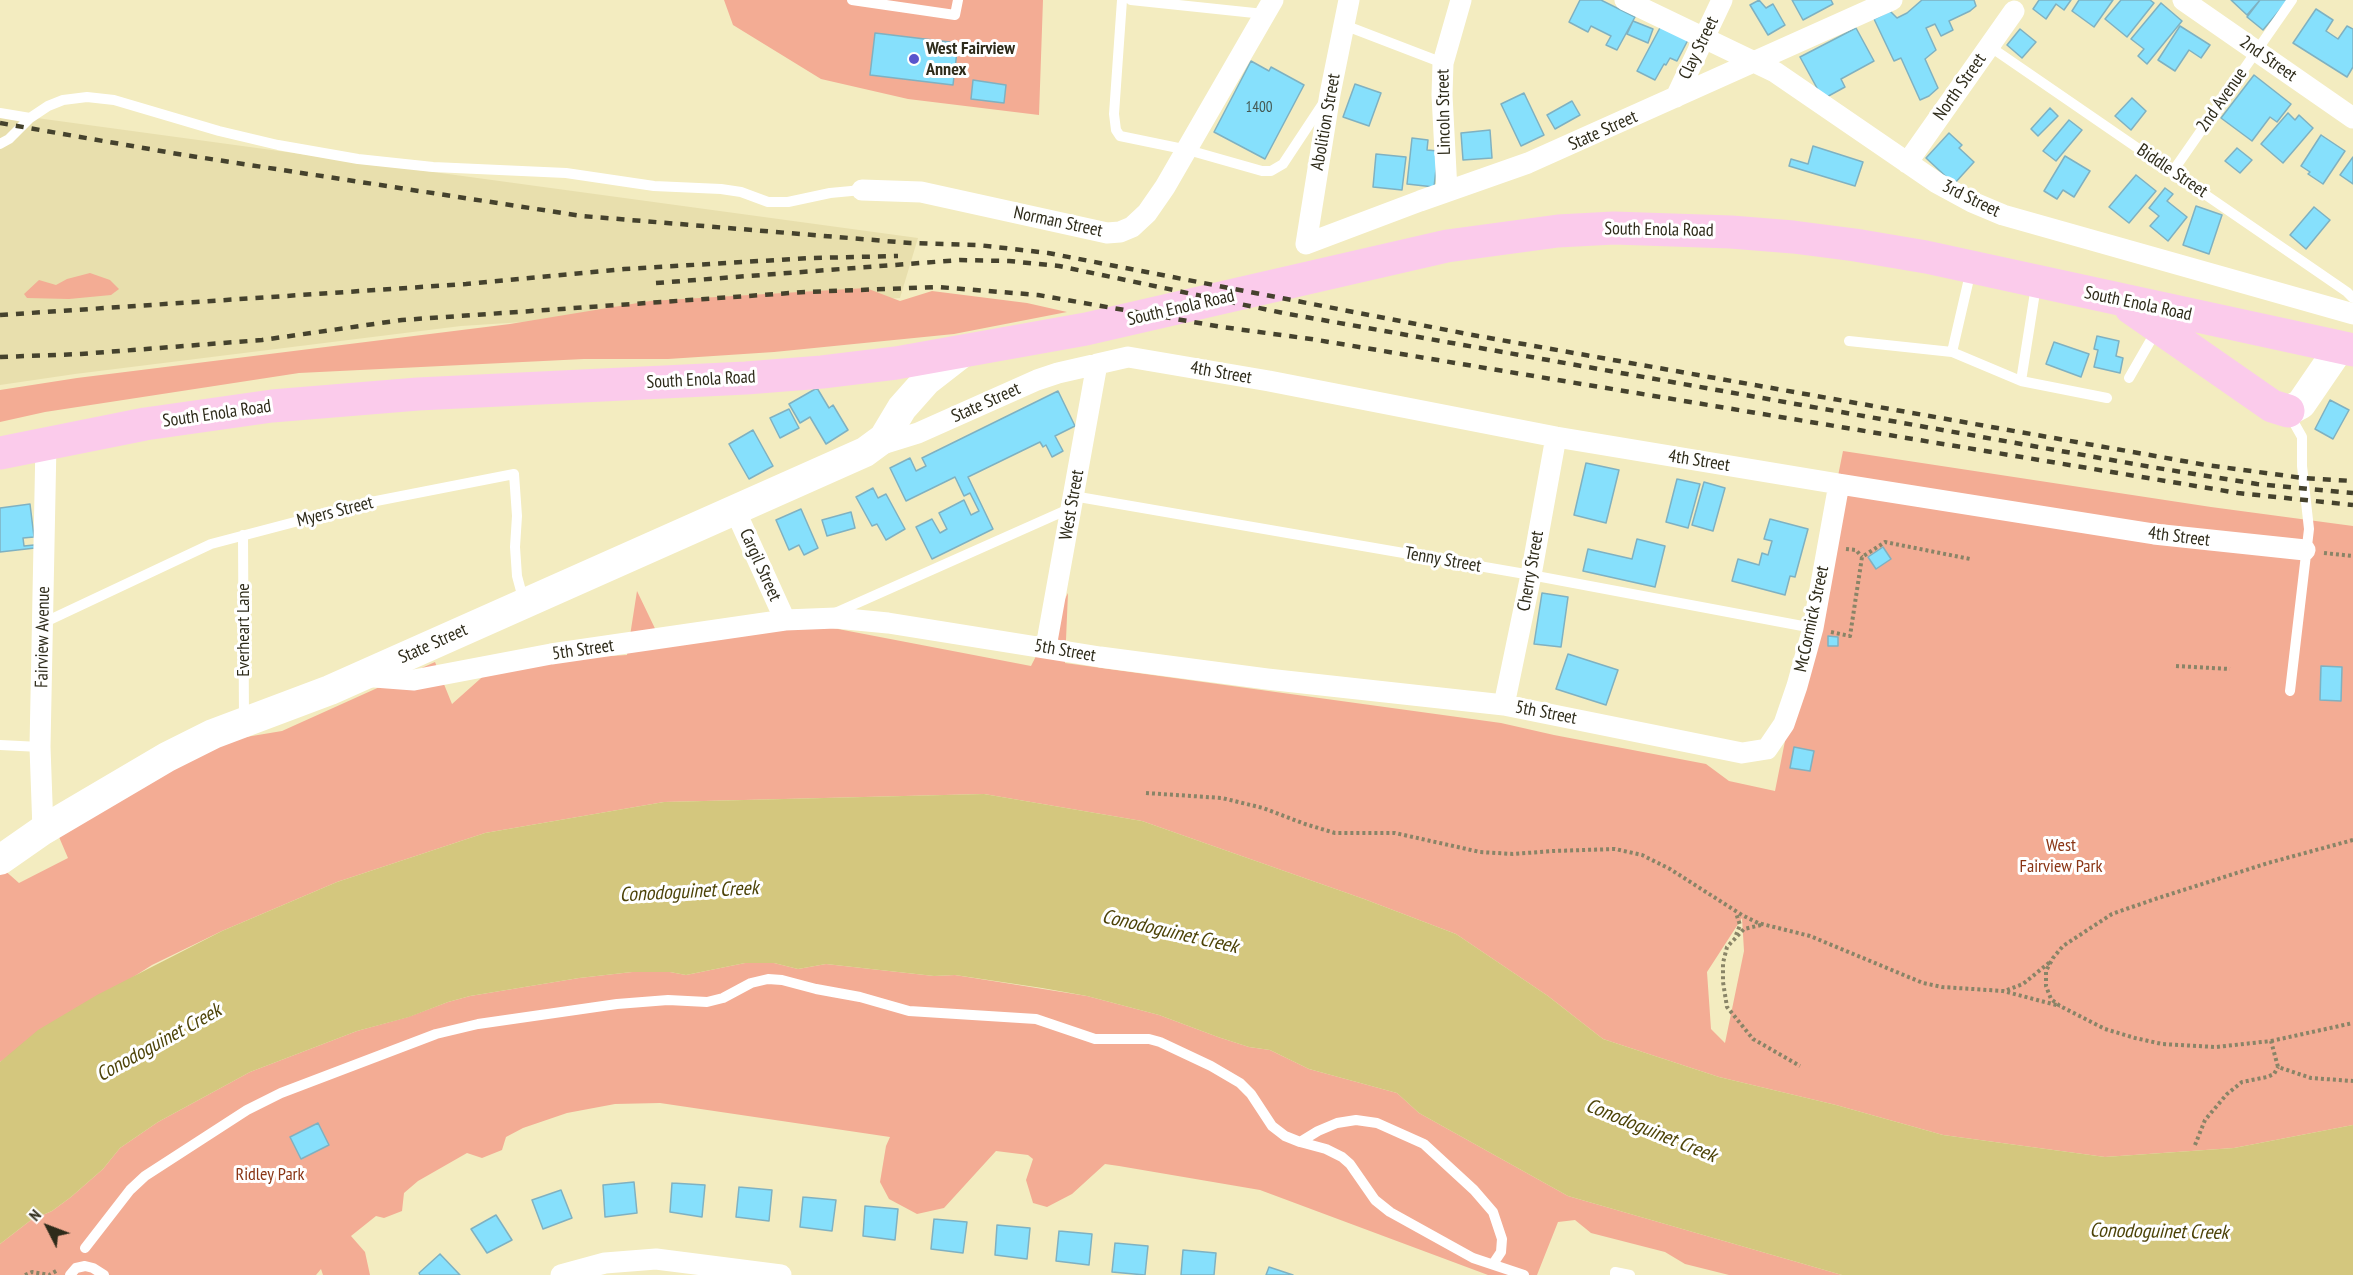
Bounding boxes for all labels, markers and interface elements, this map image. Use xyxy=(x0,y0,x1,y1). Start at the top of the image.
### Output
street label: Clay Street xyxy=(1675,13,1723,83)
street label: 2nd Street xyxy=(2235,32,2301,86)
place label: West Fairview Annex xyxy=(926,38,1015,80)
street label: North Street xyxy=(1929,49,1991,125)
marker: West Fairview Annex xyxy=(907,52,921,66)
street label: 2nd Avenue xyxy=(2192,64,2252,136)
street label: Lincoln Street xyxy=(1432,69,1456,155)
street label: Abolition Street xyxy=(1307,72,1345,172)
house number: 1400 xyxy=(1246,99,1272,117)
street label: State Street xyxy=(1565,106,1641,156)
street label: Biddle Street xyxy=(2133,139,2211,203)
street label: 3rd Street xyxy=(1938,176,2004,222)
street label: Norman Street xyxy=(1012,202,1104,242)
street label: South Enola Road xyxy=(1604,218,1714,242)
street label: South Enola Road xyxy=(2082,282,2194,326)
street label: South Enola Road xyxy=(1125,285,1237,331)
street label: 4th Street xyxy=(1189,357,1253,389)
street label: South Enola Road xyxy=(646,366,756,394)
street label: State Street xyxy=(948,378,1024,428)
street label: South Enola Road xyxy=(161,396,273,432)
street label: 4th Street xyxy=(1667,445,1731,477)
street label: West Street xyxy=(1055,468,1089,542)
street label: Myers Street xyxy=(295,492,375,532)
street label: 4th Street xyxy=(2147,522,2211,552)
street label: Cargil Street xyxy=(734,525,786,605)
street label: Cherry Street xyxy=(1513,529,1549,613)
street label: Tenny Street xyxy=(1403,543,1483,577)
street label: McCormick Street xyxy=(1790,564,1834,674)
street label: Everheart Lane xyxy=(233,583,255,677)
street label: Fairview Avenue xyxy=(31,586,55,688)
street label: State Street xyxy=(395,619,471,669)
street label: 5th Street xyxy=(551,635,615,665)
street label: 5th Street xyxy=(1033,635,1097,667)
street label: 5th Street xyxy=(1513,696,1579,730)
park label: West Fairview Park xyxy=(2020,835,2102,878)
water label: Conodoguinet Creek xyxy=(619,876,759,908)
water label: Conodoguinet Creek xyxy=(1100,905,1240,959)
water label: Conodoguinet Creek xyxy=(92,999,226,1087)
water label: Conodoguinet Creek xyxy=(1582,1094,1720,1168)
park label: Ridley Park xyxy=(236,1164,304,1186)
north arrow xyxy=(18,1197,78,1257)
text: N xyxy=(24,1205,45,1225)
water label: Conodoguinet Creek xyxy=(2089,1219,2229,1245)

